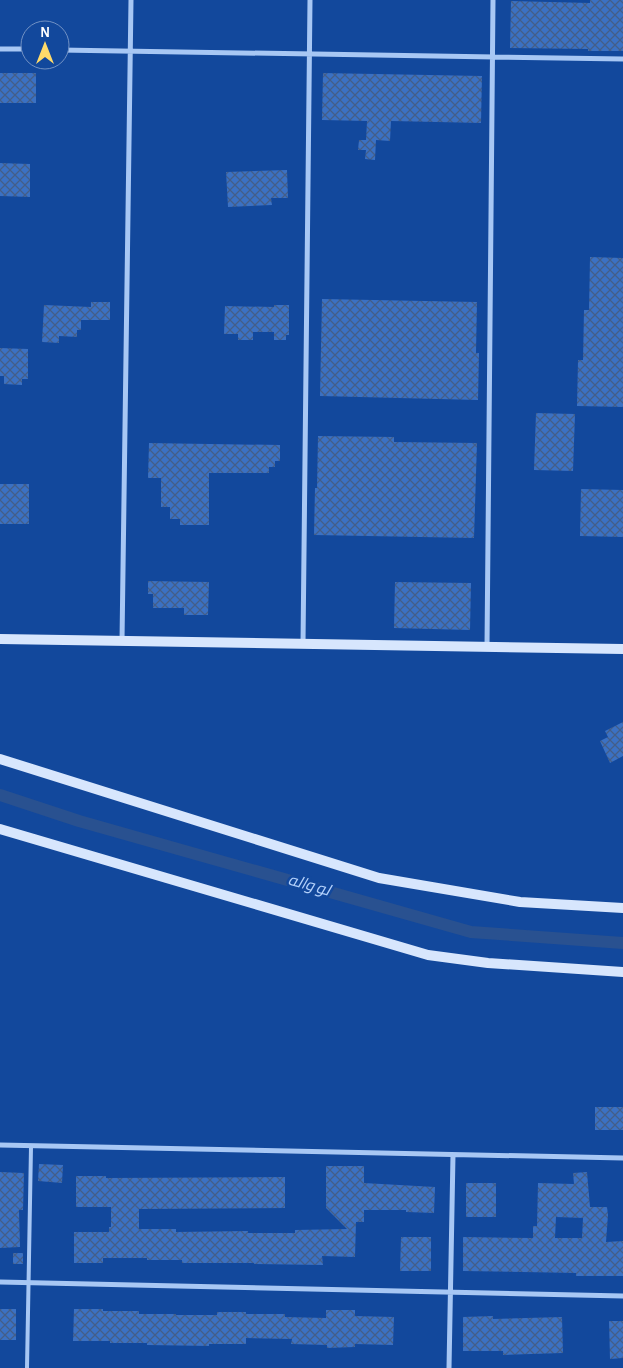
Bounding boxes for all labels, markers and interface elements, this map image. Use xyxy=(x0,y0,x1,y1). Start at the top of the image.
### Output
north arrow xyxy=(20,20,70,70)
text: N xyxy=(40,26,50,40)
water label: لو واله xyxy=(286,871,334,900)

